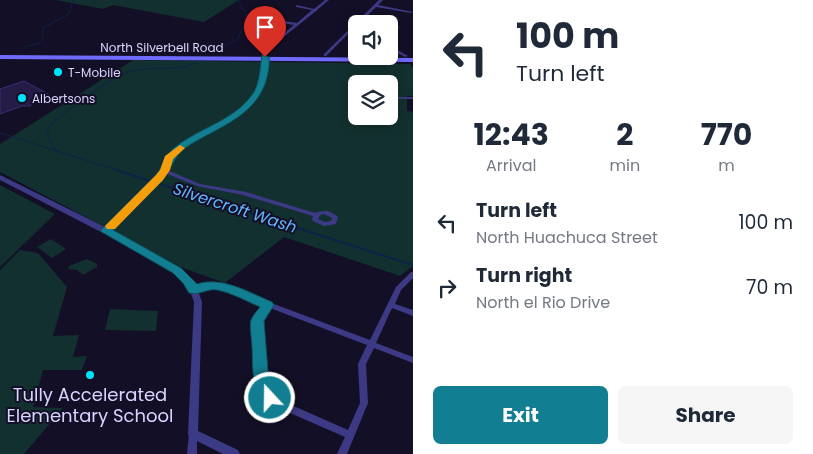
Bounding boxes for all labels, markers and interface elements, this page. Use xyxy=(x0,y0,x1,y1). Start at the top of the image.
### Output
pin xyxy=(244,6,286,57)
text: 100 m xyxy=(516,11,619,60)
icon: arrive xyxy=(251,13,279,41)
map controls xyxy=(348,15,398,125)
button: sound xyxy=(348,15,398,65)
icon: left xyxy=(433,20,498,85)
street label: North Silverbell Road xyxy=(100,39,224,56)
text: Turn left xyxy=(516,58,604,89)
place label: T-Mobile xyxy=(68,64,121,81)
marker: T-Mobile xyxy=(52,66,64,78)
button: layers xyxy=(348,75,398,125)
place label: Albertsons xyxy=(32,90,95,107)
marker: Albertsons xyxy=(16,92,28,104)
text: 12:43 xyxy=(474,113,549,156)
text: 2 xyxy=(616,113,633,156)
text: 770 xyxy=(701,113,752,156)
text: Arrival xyxy=(486,154,536,177)
text: min xyxy=(610,154,640,177)
text: m xyxy=(718,154,735,177)
water label: Silvercroft Wash xyxy=(170,177,300,239)
text: Turn left xyxy=(476,197,557,224)
icon: left xyxy=(433,209,461,237)
text: 100 m xyxy=(738,209,793,236)
text: North Huachuca Street xyxy=(476,226,658,249)
text: Turn right xyxy=(476,262,572,289)
icon: right xyxy=(433,274,461,302)
text: 70 m xyxy=(746,274,793,301)
text: North el Rio Drive xyxy=(476,291,610,314)
marker: Tully Accelerated Elementary School xyxy=(84,369,96,381)
position arrow xyxy=(243,371,295,423)
place label: Tully Accelerated Elementary School xyxy=(7,382,173,428)
button: Exit xyxy=(433,386,608,444)
button: Share xyxy=(618,386,793,444)

